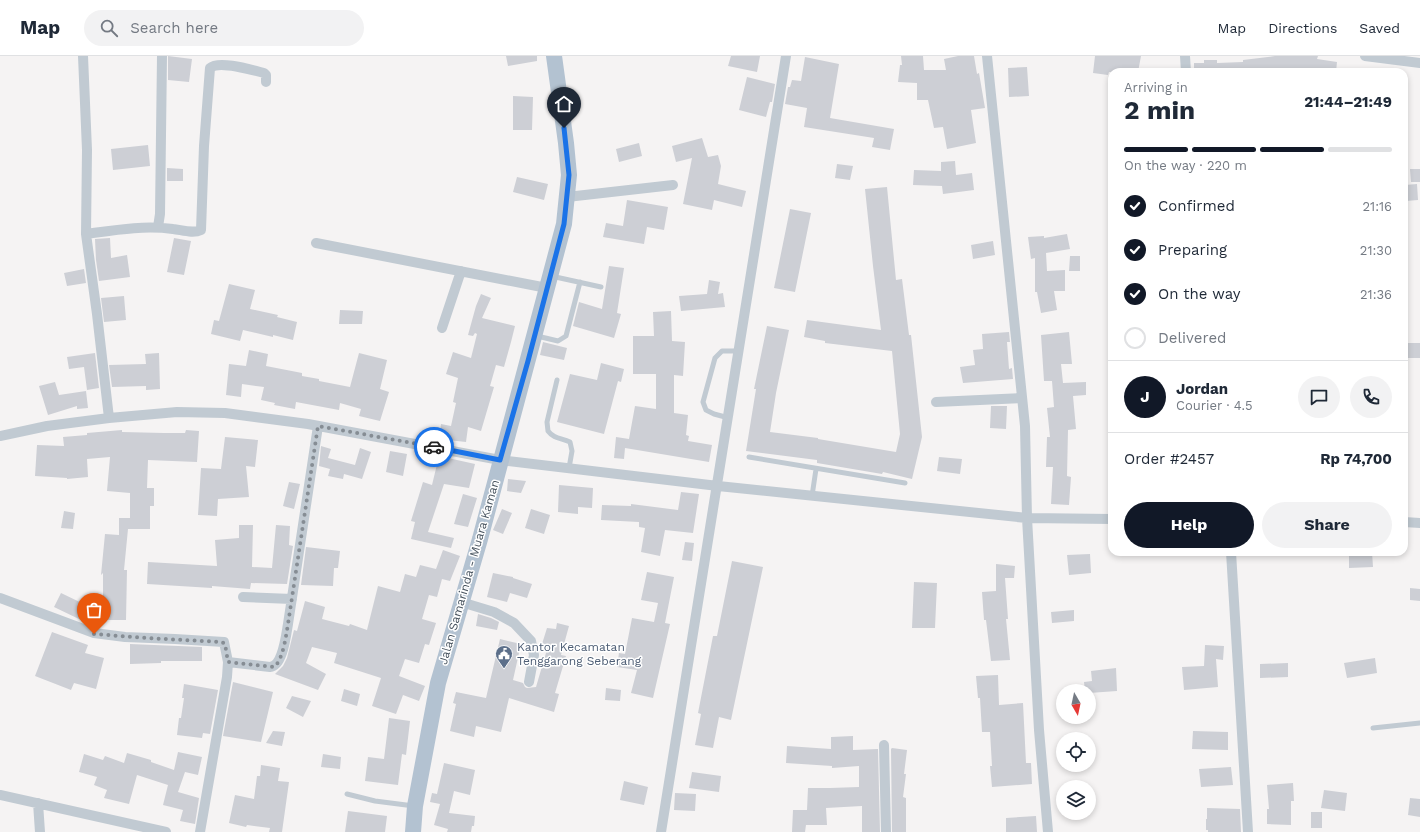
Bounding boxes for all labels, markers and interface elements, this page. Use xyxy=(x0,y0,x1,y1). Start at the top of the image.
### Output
search box xyxy=(84,10,364,46)
text: Map xyxy=(20,16,60,39)
icon: search xyxy=(98,17,120,39)
text: Search here xyxy=(130,19,218,37)
text: Map xyxy=(1218,20,1246,36)
text: Directions xyxy=(1268,20,1337,36)
text: Saved xyxy=(1359,20,1400,36)
text: Arriving in xyxy=(1124,80,1188,95)
pin xyxy=(547,87,581,128)
icon: home xyxy=(553,93,575,115)
text: 21:44–21:49 xyxy=(1304,93,1392,111)
text: 2 min xyxy=(1124,95,1195,125)
text: On the way · 220 m xyxy=(1124,158,1247,173)
icon: check xyxy=(1124,195,1146,217)
text: Confirmed xyxy=(1158,197,1235,215)
text: 21:16 xyxy=(1363,199,1392,214)
icon: check xyxy=(1124,239,1146,261)
text: Preparing xyxy=(1158,241,1227,259)
text: 21:30 xyxy=(1360,243,1392,258)
icon: check xyxy=(1124,283,1146,305)
text: On the way xyxy=(1158,285,1240,303)
text: 21:36 xyxy=(1360,287,1392,302)
text: Delivered xyxy=(1158,329,1226,347)
button: chat xyxy=(1298,376,1340,418)
button: phone xyxy=(1350,376,1392,418)
text: Jordan xyxy=(1176,380,1228,398)
text: J xyxy=(1140,388,1150,406)
text: Courier · 4.5 xyxy=(1176,398,1253,413)
courier xyxy=(414,427,454,467)
icon: car xyxy=(423,436,445,458)
text: Order #2457 xyxy=(1124,450,1214,468)
text: Rp 74,700 xyxy=(1320,450,1392,468)
street label: Jalan Samarinda - Muara Kaman xyxy=(436,478,502,666)
button: Help xyxy=(1124,502,1254,548)
button: Share xyxy=(1262,502,1392,548)
pin xyxy=(77,593,111,634)
icon: bag xyxy=(83,599,105,621)
place label: Kantor Kecamatan Tenggarong Seberang xyxy=(517,640,642,668)
public building icon: Kantor Kecamatan Tenggarong Seberang xyxy=(494,644,514,669)
north arrow xyxy=(1056,684,1096,724)
map controls xyxy=(1056,684,1096,820)
button: locate xyxy=(1056,732,1096,772)
button: layers xyxy=(1056,780,1096,820)

